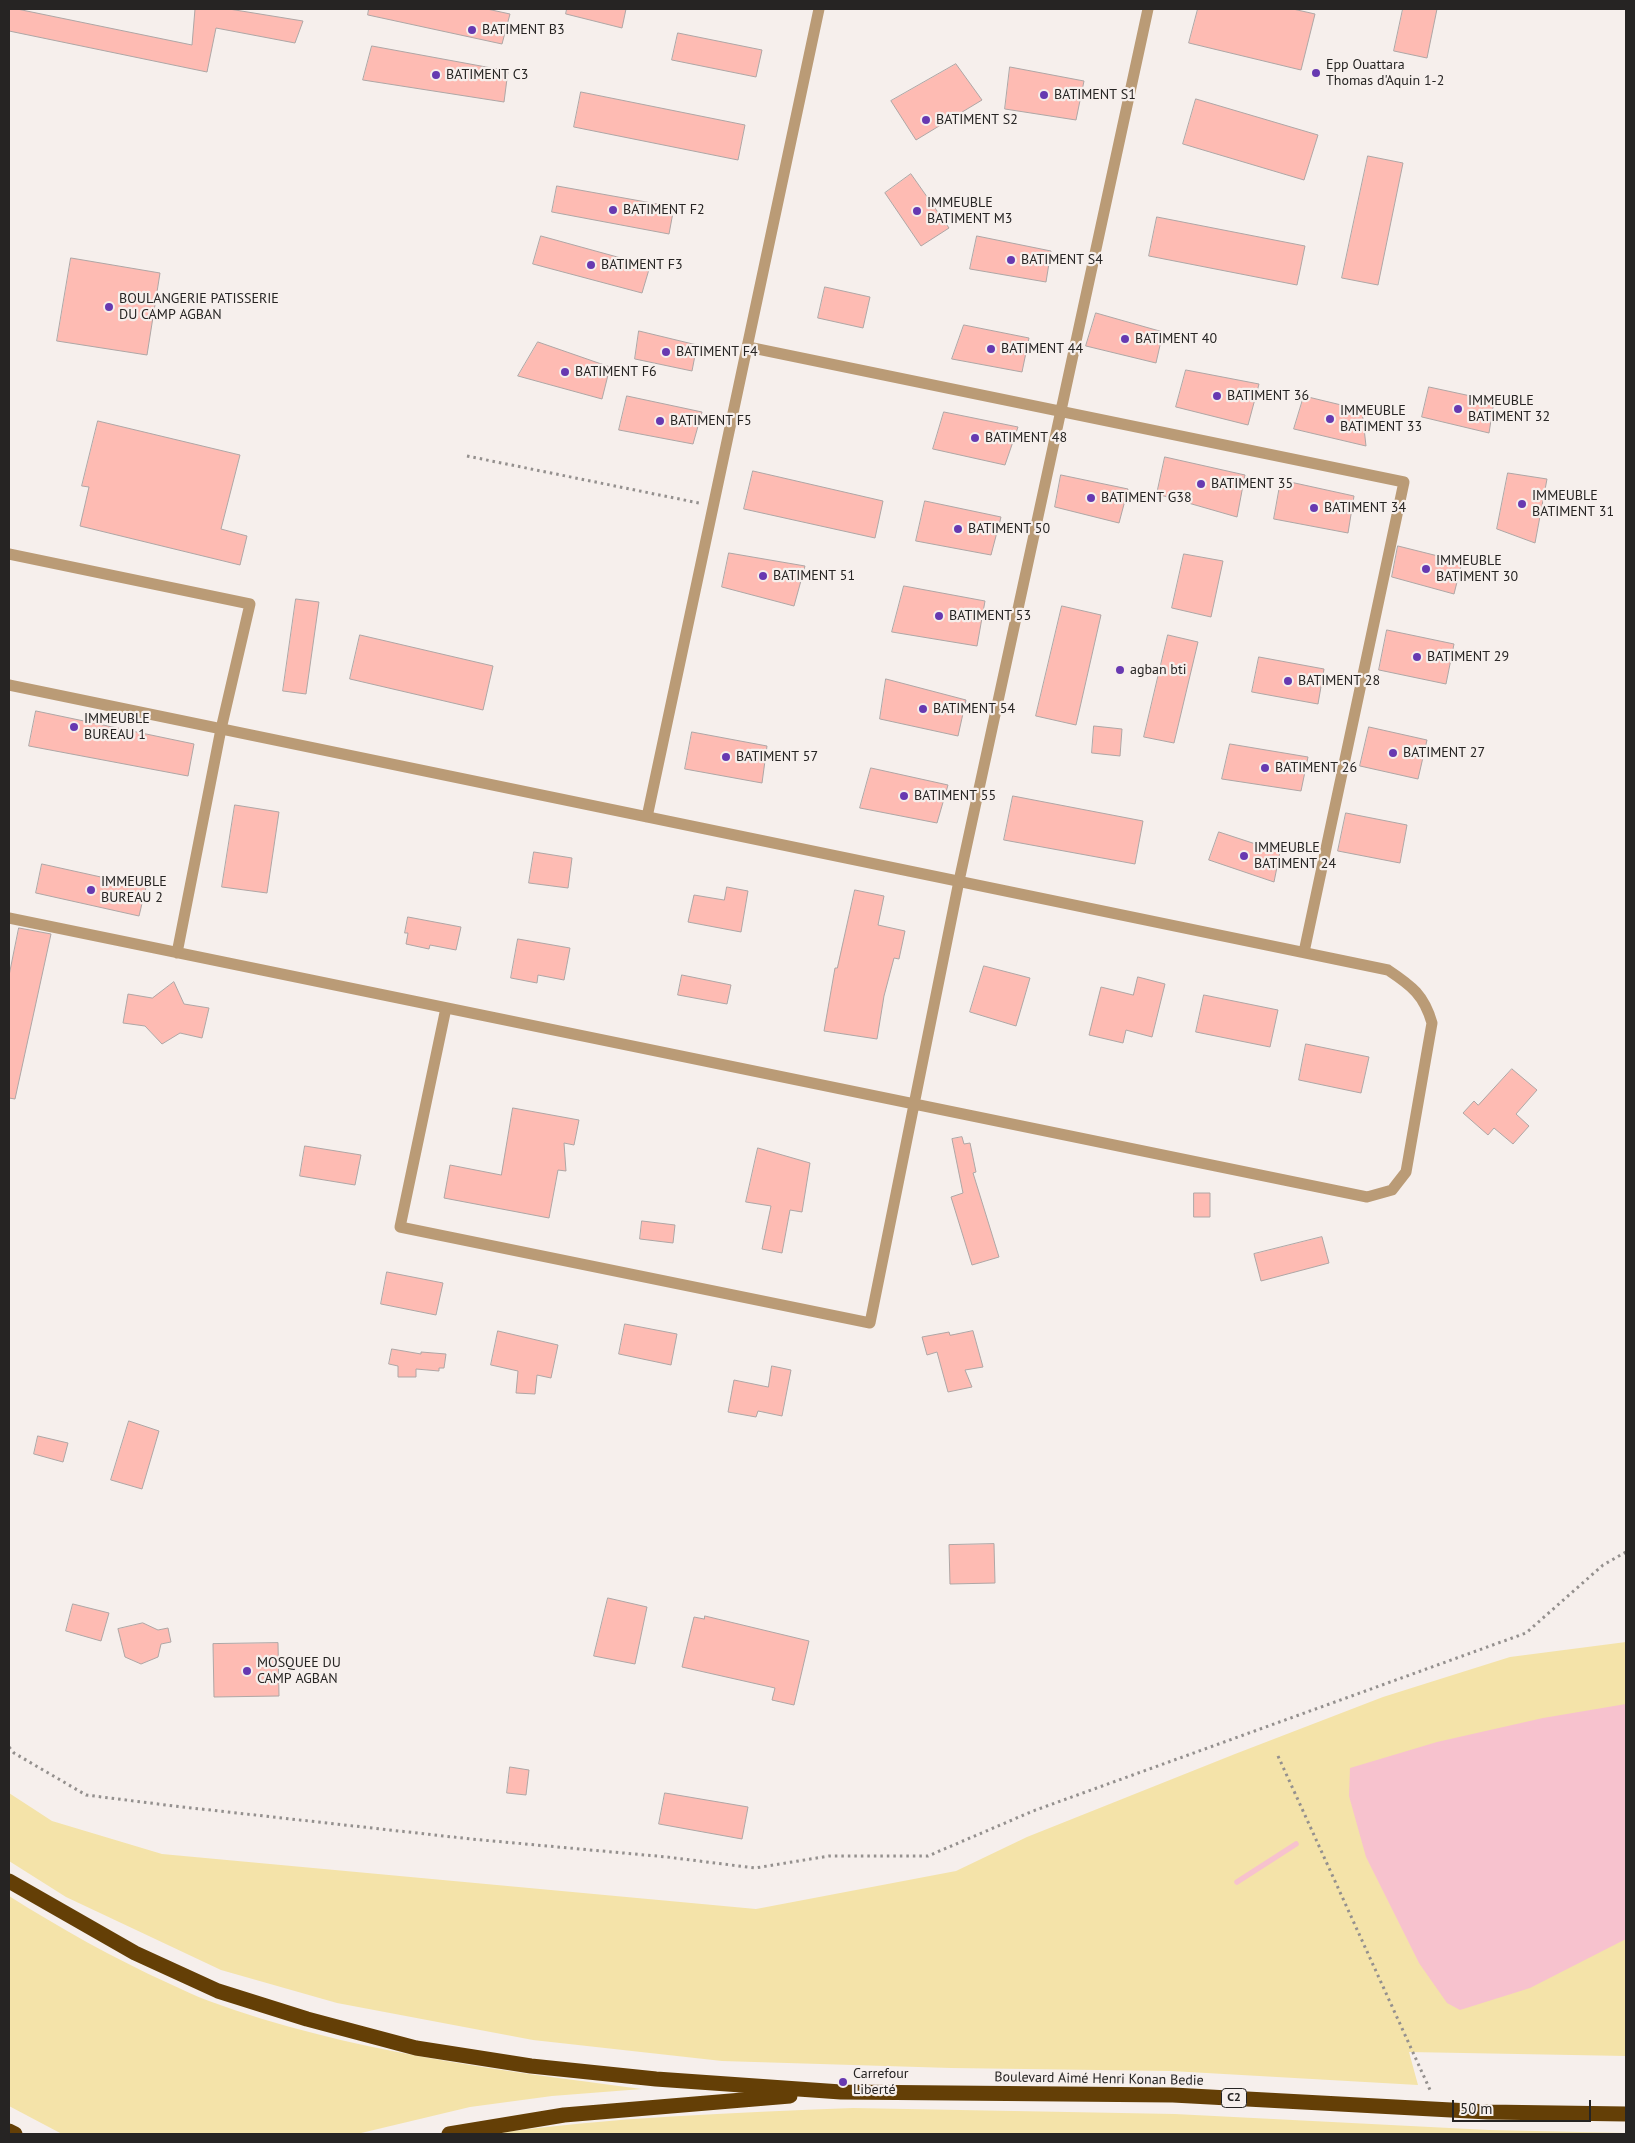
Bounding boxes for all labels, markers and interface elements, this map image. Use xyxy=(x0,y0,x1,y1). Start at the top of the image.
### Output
place label: BATIMENT B3 xyxy=(482,22,565,38)
marker: BATIMENT B3 xyxy=(466,24,478,36)
place label: Epp Ouattara Thomas d'Aquin 1-2 xyxy=(1326,57,1444,90)
place label: BATIMENT C3 xyxy=(446,67,528,83)
marker: Epp Ouattara Thomas d'Aquin 1-2 xyxy=(1310,67,1322,79)
marker: BATIMENT C3 xyxy=(430,69,442,81)
place label: BATIMENT S1 xyxy=(1054,87,1136,103)
marker: BATIMENT S1 xyxy=(1038,89,1050,101)
place label: BATIMENT S2 xyxy=(936,112,1018,128)
marker: BATIMENT S2 xyxy=(920,114,932,126)
place label: IMMEUBLE BATIMENT M3 xyxy=(927,195,1012,228)
place label: BATIMENT F2 xyxy=(623,202,705,218)
marker: BATIMENT F2 xyxy=(607,204,619,216)
marker: IMMEUBLE BATIMENT M3 xyxy=(911,205,923,217)
place label: BATIMENT S4 xyxy=(1021,252,1103,268)
marker: BATIMENT S4 xyxy=(1005,254,1017,266)
place label: BATIMENT F3 xyxy=(601,257,683,273)
marker: BATIMENT F3 xyxy=(585,259,597,271)
place label: BOULANGERIE PATISSERIE DU CAMP AGBAN xyxy=(119,291,279,324)
marker: BOULANGERIE PATISSERIE DU CAMP AGBAN xyxy=(103,301,115,313)
place label: BATIMENT 40 xyxy=(1135,331,1217,347)
marker: BATIMENT 40 xyxy=(1119,333,1131,345)
place label: BATIMENT 44 xyxy=(1001,341,1083,357)
marker: BATIMENT 44 xyxy=(985,343,997,355)
place label: BATIMENT F4 xyxy=(676,344,758,360)
marker: BATIMENT F4 xyxy=(660,346,672,358)
place label: BATIMENT F6 xyxy=(575,364,657,380)
marker: BATIMENT F6 xyxy=(559,366,571,378)
place label: BATIMENT 36 xyxy=(1227,388,1309,404)
marker: BATIMENT 36 xyxy=(1211,390,1223,402)
place label: IMMEUBLE BATIMENT 32 xyxy=(1468,393,1550,426)
place label: IMMEUBLE BATIMENT 33 xyxy=(1340,403,1422,436)
marker: IMMEUBLE BATIMENT 32 xyxy=(1452,403,1464,415)
place label: BATIMENT F5 xyxy=(670,413,752,429)
marker: IMMEUBLE BATIMENT 33 xyxy=(1324,413,1336,425)
marker: BATIMENT F5 xyxy=(654,415,666,427)
place label: BATIMENT 48 xyxy=(985,430,1067,446)
marker: BATIMENT 48 xyxy=(969,432,981,444)
place label: BATIMENT 35 xyxy=(1211,476,1293,492)
marker: BATIMENT 35 xyxy=(1195,478,1207,490)
place label: IMMEUBLE BATIMENT 31 xyxy=(1532,488,1614,520)
place label: BATIMENT G38 xyxy=(1101,490,1192,506)
marker: BATIMENT G38 xyxy=(1085,492,1097,504)
marker: IMMEUBLE BATIMENT 31 xyxy=(1516,498,1528,510)
place label: BATIMENT 34 xyxy=(1324,500,1406,516)
marker: BATIMENT 34 xyxy=(1308,502,1320,514)
place label: BATIMENT 50 xyxy=(968,521,1050,537)
marker: BATIMENT 50 xyxy=(952,523,964,535)
place label: IMMEUBLE BATIMENT 30 xyxy=(1436,553,1518,586)
marker: IMMEUBLE BATIMENT 30 xyxy=(1420,563,1432,575)
place label: BATIMENT 51 xyxy=(773,568,855,584)
marker: BATIMENT 51 xyxy=(757,570,769,582)
place label: BATIMENT 53 xyxy=(949,608,1031,624)
marker: BATIMENT 53 xyxy=(933,610,945,622)
place label: BATIMENT 29 xyxy=(1427,649,1509,665)
marker: BATIMENT 29 xyxy=(1411,651,1423,663)
place label: agban bti xyxy=(1130,662,1186,678)
marker: agban bti xyxy=(1114,664,1126,676)
place label: BATIMENT 28 xyxy=(1298,673,1380,689)
marker: BATIMENT 28 xyxy=(1282,675,1294,687)
place label: BATIMENT 54 xyxy=(933,701,1015,717)
marker: BATIMENT 54 xyxy=(917,703,929,715)
place label: IMMEUBLE BUREAU 1 xyxy=(84,711,150,744)
marker: IMMEUBLE BUREAU 1 xyxy=(68,721,80,733)
place label: BATIMENT 27 xyxy=(1403,745,1485,761)
marker: BATIMENT 27 xyxy=(1387,747,1399,759)
place label: BATIMENT 57 xyxy=(736,749,818,765)
marker: BATIMENT 57 xyxy=(720,751,732,763)
place label: BATIMENT 26 xyxy=(1275,760,1357,776)
marker: BATIMENT 26 xyxy=(1259,762,1271,774)
place label: BATIMENT 55 xyxy=(914,788,996,804)
marker: BATIMENT 55 xyxy=(898,790,910,802)
place label: IMMEUBLE BATIMENT 24 xyxy=(1254,840,1336,872)
marker: IMMEUBLE BATIMENT 24 xyxy=(1238,850,1250,862)
place label: IMMEUBLE BUREAU 2 xyxy=(101,874,167,906)
marker: IMMEUBLE BUREAU 2 xyxy=(85,884,97,896)
place label: MOSQUEE DU CAMP AGBAN xyxy=(257,1655,341,1688)
marker: MOSQUEE DU CAMP AGBAN xyxy=(241,1665,253,1677)
place label: Carrefour Liberté xyxy=(853,2066,908,2098)
street label: Boulevard Aimé Henri Konan Bedie xyxy=(994,2069,1204,2089)
marker: Carrefour Liberté xyxy=(837,2076,849,2088)
road number: C2 xyxy=(1222,2088,1246,2108)
scale bar xyxy=(1455,2090,1594,2122)
text: 50 m xyxy=(1460,2099,1493,2118)

